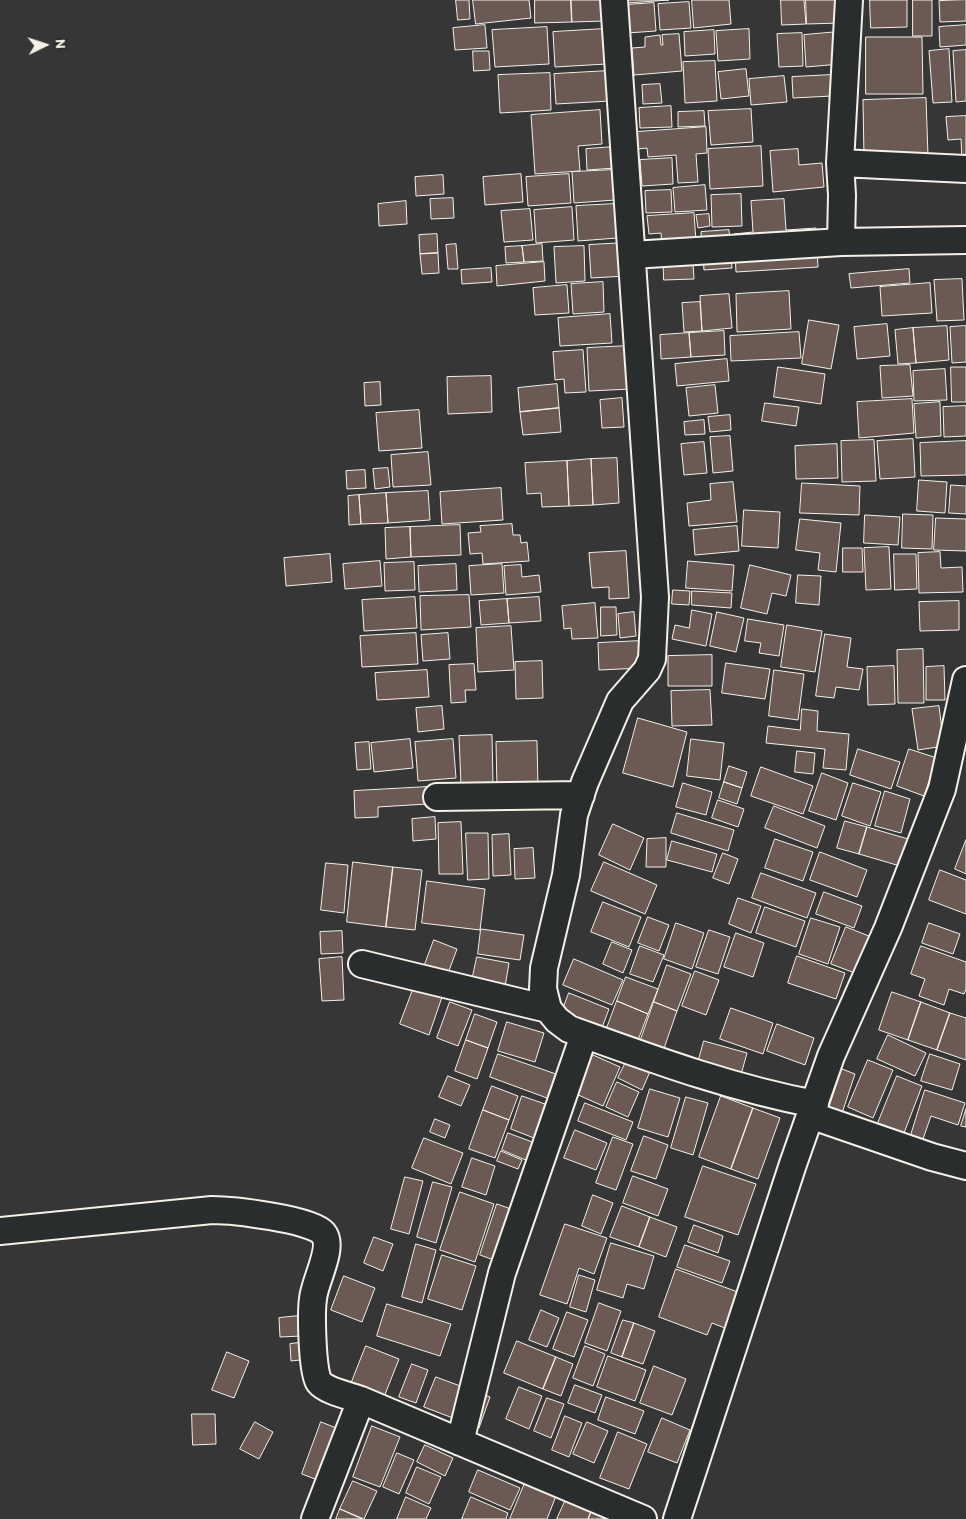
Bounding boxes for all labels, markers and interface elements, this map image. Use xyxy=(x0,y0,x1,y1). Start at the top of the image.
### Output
north arrow xyxy=(20,20,70,70)
text: N xyxy=(52,39,69,49)

